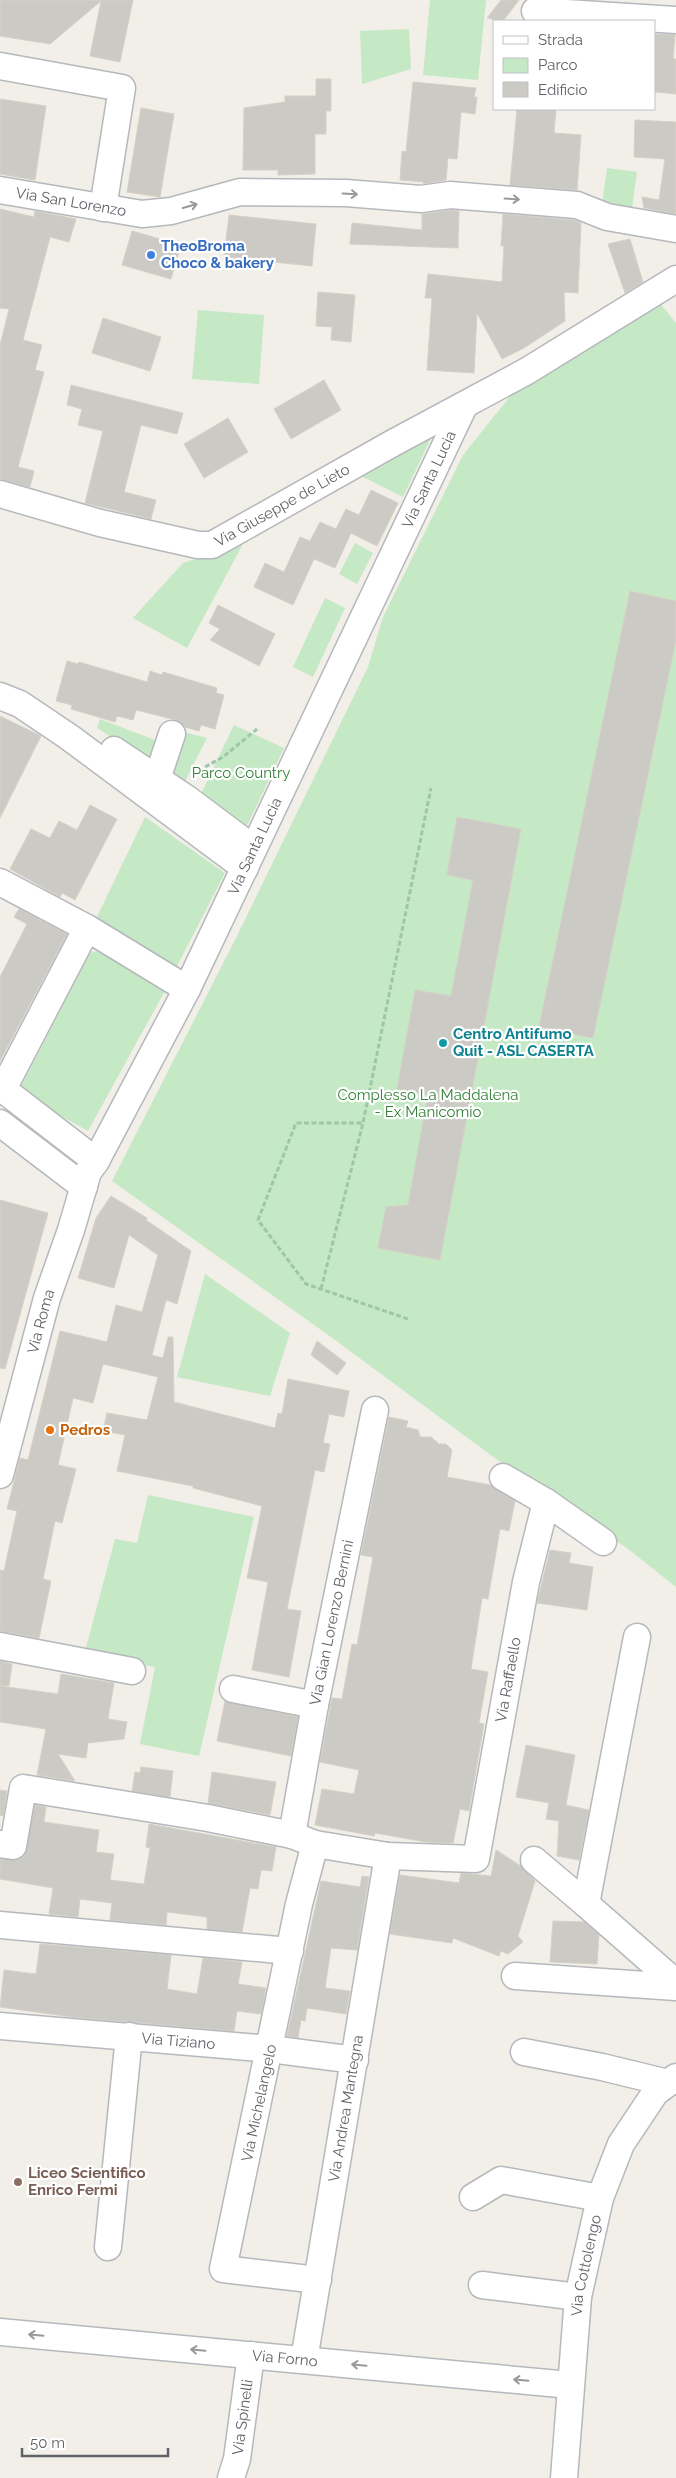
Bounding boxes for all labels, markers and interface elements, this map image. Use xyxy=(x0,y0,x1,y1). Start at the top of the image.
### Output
legend xyxy=(493,20,656,110)
text: Strada xyxy=(538,31,583,49)
text: Parco xyxy=(538,56,578,74)
text: Edificio xyxy=(538,81,588,99)
street label: Via San Lorenzo xyxy=(14,184,128,220)
one-way arrow xyxy=(342,190,358,199)
one-way arrow xyxy=(504,195,520,204)
one-way arrow xyxy=(181,201,197,211)
place label: TheoBroma Choco & bakery xyxy=(161,237,275,272)
marker: TheoBroma Choco & bakery xyxy=(145,249,157,261)
street label: Via Santa Lucia xyxy=(398,428,460,531)
street label: Via Giuseppe de Lieto xyxy=(211,460,353,551)
park label: Parco Country xyxy=(192,764,290,782)
street label: Via Santa Lucia xyxy=(224,795,286,898)
place label: Centro Antifumo Quit - ASL CASERTA xyxy=(453,1025,595,1060)
marker: Centro Antifumo Quit - ASL CASERTA xyxy=(437,1037,449,1049)
park label: Complesso La Maddalena - Ex Manicomio xyxy=(337,1086,519,1121)
street label: Via Roma xyxy=(24,1287,58,1356)
place label: Pedros xyxy=(60,1421,110,1439)
marker: Pedros xyxy=(44,1424,56,1436)
street label: Via Gian Lorenzo Bernini xyxy=(306,1538,357,1707)
street label: Via Raffaello xyxy=(492,1636,525,1724)
street label: Via Tiziano xyxy=(141,2029,216,2053)
street label: Via Andrea Mantegna xyxy=(325,2033,367,2183)
street label: Via Michelangelo xyxy=(238,2042,280,2163)
place label: Liceo Scientifico Enrico Fermi xyxy=(28,2164,146,2199)
marker: Liceo Scientifico Enrico Fermi xyxy=(12,2176,24,2188)
street label: Via Cottolengo xyxy=(568,2213,605,2317)
one-way arrow xyxy=(28,2330,44,2340)
one-way arrow xyxy=(190,2345,206,2355)
street label: Via Forno xyxy=(251,2346,318,2370)
one-way arrow xyxy=(352,2360,368,2370)
one-way arrow xyxy=(513,2375,529,2385)
street label: Via Spinelli xyxy=(229,2378,257,2456)
scale bar xyxy=(22,2426,169,2458)
text: 50 m xyxy=(30,2434,65,2452)

